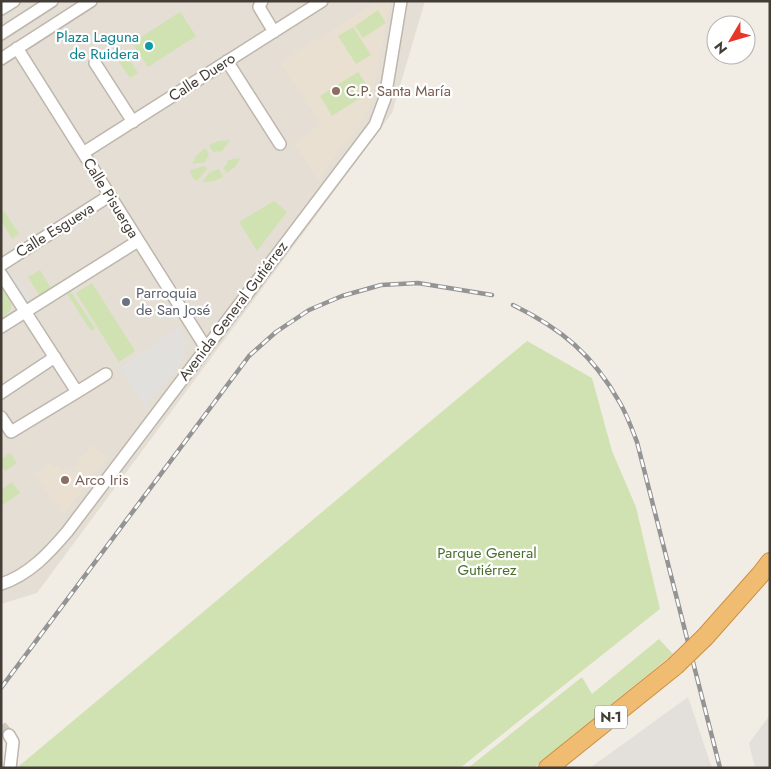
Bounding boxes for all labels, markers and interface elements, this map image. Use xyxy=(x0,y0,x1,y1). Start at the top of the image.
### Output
north arrow xyxy=(706,15,756,65)
place label: Plaza Laguna de Ruidera xyxy=(56,26,139,65)
text: N xyxy=(709,37,732,59)
marker: Plaza Laguna de Ruidera xyxy=(143,40,155,52)
street label: Calle Duero xyxy=(164,47,240,107)
place label: C.P. Santa María xyxy=(346,80,451,102)
marker: C.P. Santa María xyxy=(330,85,342,97)
street label: Calle Pisuerga xyxy=(78,154,144,242)
street label: Calle Esgueva xyxy=(12,197,98,263)
street label: Avenida General Gutiérrez xyxy=(173,237,293,385)
place label: Parroquia de San José xyxy=(136,282,210,321)
marker: Parroquia de San José xyxy=(120,296,132,308)
place label: Arco Iris xyxy=(75,469,128,491)
marker: Arco Iris xyxy=(59,474,71,486)
park label: Parque General Gutiérrez xyxy=(437,542,537,581)
road number: N-1 xyxy=(595,706,627,729)

